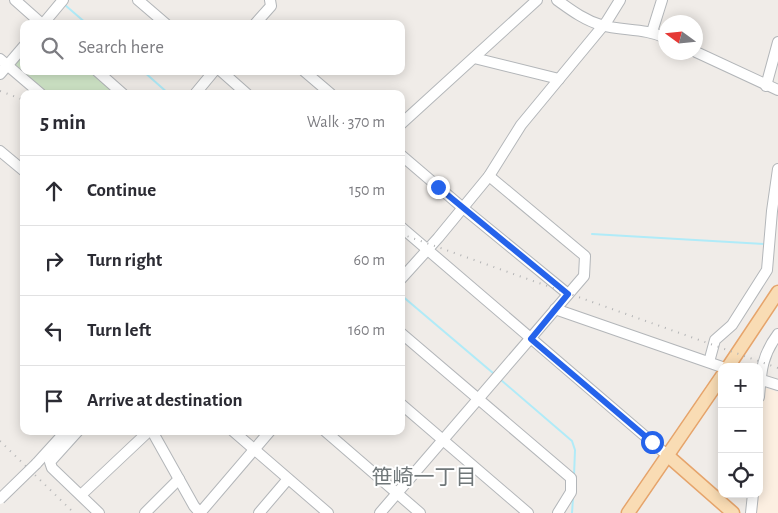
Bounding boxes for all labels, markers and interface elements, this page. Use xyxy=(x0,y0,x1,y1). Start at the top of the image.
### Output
north arrow xyxy=(658,15,703,60)
search box xyxy=(20,20,405,75)
icon: search xyxy=(38,34,66,62)
text: Search here xyxy=(78,38,164,57)
text: 5 min xyxy=(40,112,86,133)
text: Walk · 370 m xyxy=(307,114,385,130)
route end xyxy=(427,176,450,199)
icon: ahead xyxy=(40,177,68,205)
text: Continue xyxy=(87,181,156,200)
text: 150 m xyxy=(349,182,385,198)
icon: right xyxy=(40,247,68,275)
text: Turn right xyxy=(87,251,162,270)
text: 60 m xyxy=(354,252,385,268)
icon: left xyxy=(40,317,68,345)
text: Turn left xyxy=(87,321,151,340)
text: 160 m xyxy=(348,322,385,338)
map controls xyxy=(718,363,763,498)
button: + xyxy=(718,363,763,408)
icon: arrive xyxy=(40,387,68,415)
text: Arrive at destination xyxy=(87,391,243,410)
button: − xyxy=(718,408,763,453)
route start xyxy=(641,431,664,454)
button: locate xyxy=(718,453,763,498)
district label: 笹崎一丁目 xyxy=(372,466,477,488)

